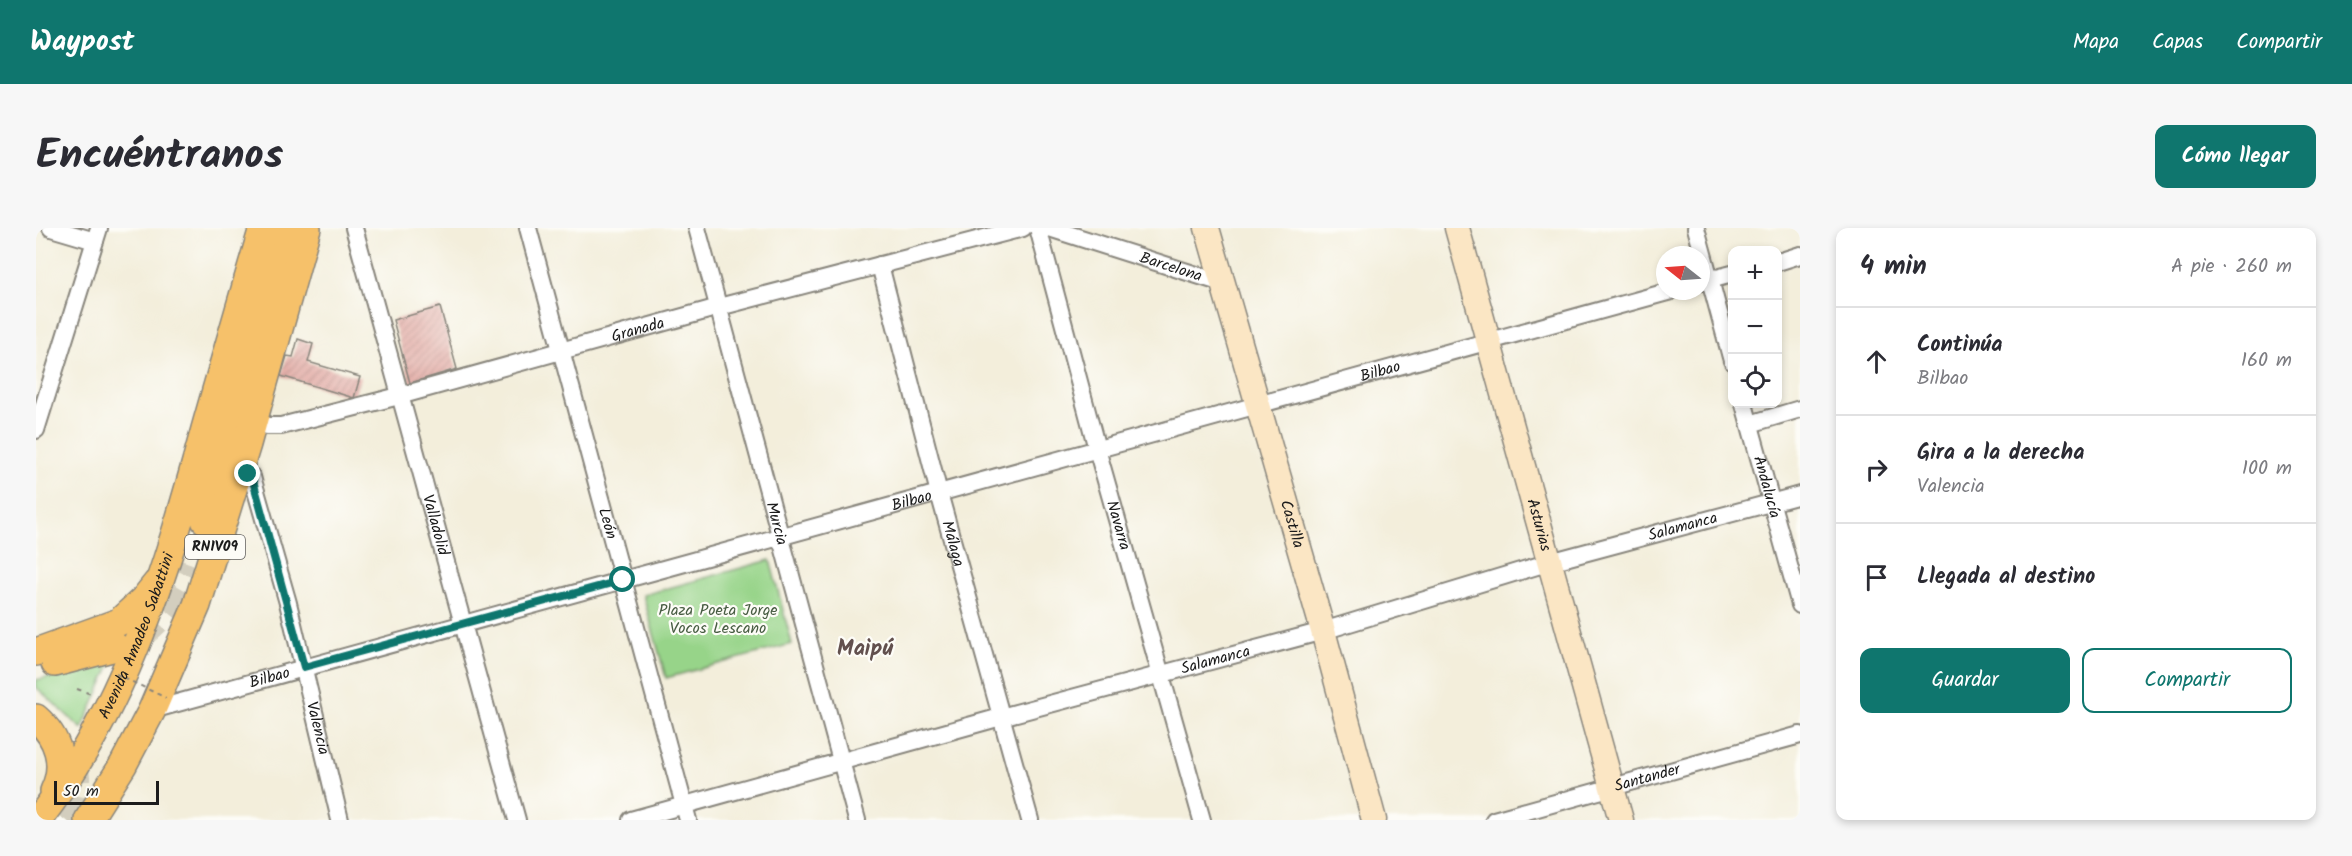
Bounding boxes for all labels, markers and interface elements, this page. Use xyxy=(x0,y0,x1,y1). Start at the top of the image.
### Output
text: Waypost xyxy=(30,20,134,65)
text: Mapa xyxy=(2073,26,2119,59)
text: Capas xyxy=(2152,26,2203,59)
text: Compartir xyxy=(2236,26,2322,59)
text: Encuéntranos xyxy=(36,123,283,190)
button: Cómo llegar xyxy=(2155,125,2316,188)
street label: Barcelona xyxy=(1136,245,1206,288)
north arrow xyxy=(1656,246,1710,300)
map controls xyxy=(1728,246,1782,408)
button: + xyxy=(1728,246,1782,300)
text: 4 min xyxy=(1860,246,1927,288)
text: A pie · 260 m xyxy=(2171,251,2292,283)
button: − xyxy=(1728,300,1782,354)
street label: Granada xyxy=(608,310,667,349)
text: Continúa xyxy=(1917,328,2002,363)
icon: ahead xyxy=(1860,345,1893,378)
text: 160 m xyxy=(2241,345,2292,377)
street label: Bilbao xyxy=(1357,354,1403,389)
button: locate xyxy=(1728,354,1782,408)
text: Bilbao xyxy=(1917,363,1968,395)
text: Gira a la derecha xyxy=(1917,436,2084,471)
street label: Andalucía xyxy=(1746,453,1788,521)
icon: right xyxy=(1860,453,1893,486)
text: 100 m xyxy=(2242,453,2292,485)
route end xyxy=(234,460,260,486)
text: Valencia xyxy=(1917,471,1985,503)
street label: Bilbao xyxy=(888,483,935,518)
street label: Valladolid xyxy=(415,492,456,559)
street label: Asturias xyxy=(1520,496,1559,554)
street label: Navarra xyxy=(1100,497,1138,553)
street label: Castilla xyxy=(1273,497,1311,551)
street label: Murcia xyxy=(759,499,795,548)
street label: León xyxy=(592,505,624,542)
street label: Salamanca xyxy=(1645,505,1720,548)
street label: Málaga xyxy=(935,518,971,569)
road number: RN1V09 xyxy=(185,535,245,559)
street label: Avenida Amadeo Sabattini xyxy=(92,548,181,723)
text: Llegada al destino xyxy=(1917,560,2095,595)
icon: arrive xyxy=(1860,561,1893,594)
route start xyxy=(609,566,635,592)
park label: Plaza Poeta Jorge Vocos Lescano xyxy=(658,598,778,641)
district label: Maipú xyxy=(837,632,894,667)
street label: Salamanca xyxy=(1178,639,1253,681)
button: Guardar xyxy=(1860,648,2070,713)
button: Compartir xyxy=(2082,648,2292,713)
street label: Bilbao xyxy=(246,660,293,695)
street label: Valencia xyxy=(300,699,336,757)
street label: Santander xyxy=(1611,756,1685,798)
scale bar xyxy=(54,778,159,806)
text: 50 m xyxy=(63,779,99,804)

